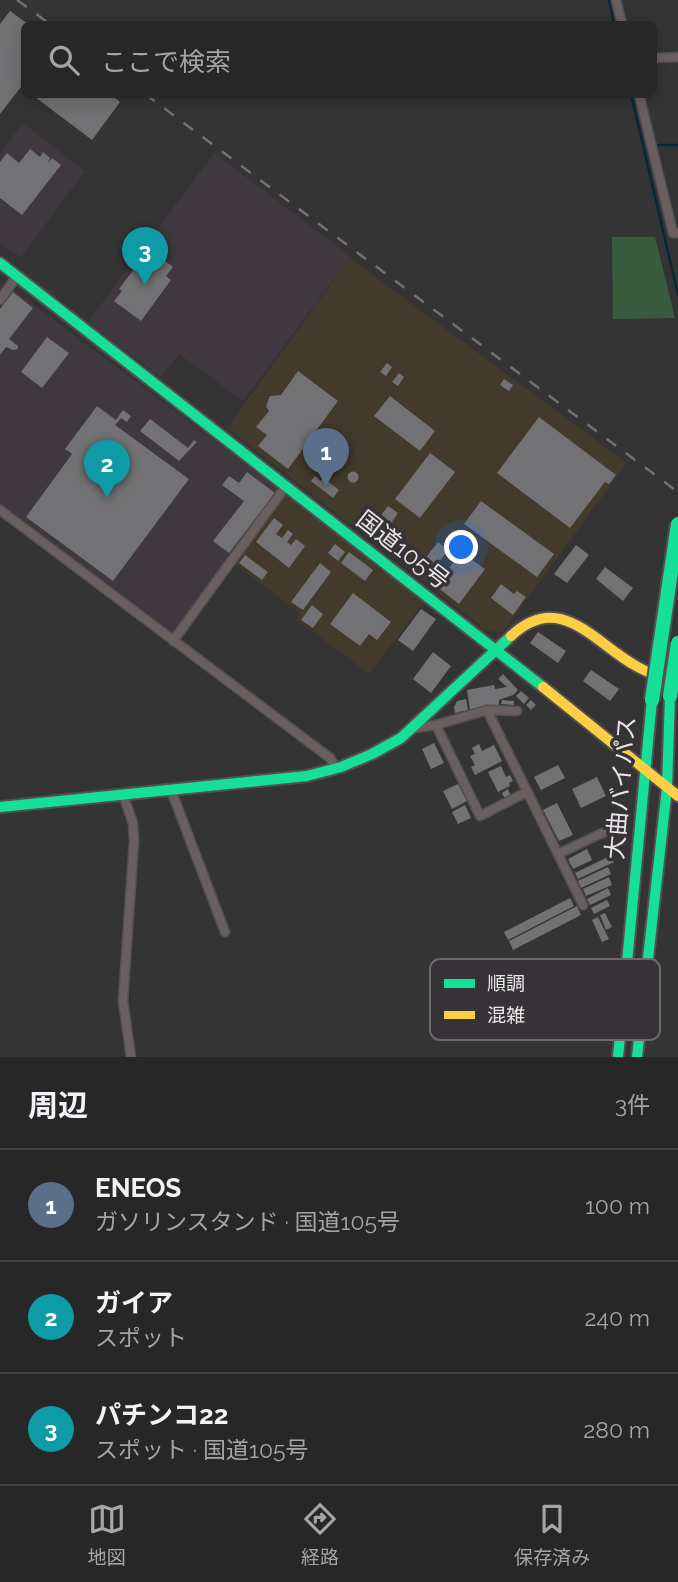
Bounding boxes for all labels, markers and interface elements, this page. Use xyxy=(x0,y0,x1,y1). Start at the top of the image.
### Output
search box xyxy=(21,21,657,98)
icon: search xyxy=(45,41,83,79)
text: ここで検索 xyxy=(101,47,231,77)
pin: 3 xyxy=(122,227,168,285)
pin: 1 xyxy=(303,428,349,486)
pin: 2 xyxy=(84,440,130,498)
street label: 国道105号 xyxy=(351,504,456,595)
your location xyxy=(444,530,478,564)
street label: 大曲バイパス xyxy=(600,715,641,861)
legend xyxy=(430,959,660,1040)
text: 順調 xyxy=(487,972,525,994)
text: 混雑 xyxy=(487,1004,525,1026)
text: 周辺 xyxy=(28,1088,88,1123)
text: 3件 xyxy=(615,1091,650,1118)
text: ENEOS xyxy=(95,1173,181,1203)
text: 1 xyxy=(45,1192,57,1219)
text: 100 m xyxy=(585,1192,650,1219)
text: ガソリンスタンド · 国道105号 xyxy=(95,1208,400,1235)
text: ガイア xyxy=(95,1288,173,1318)
text: 2 xyxy=(45,1304,57,1331)
text: 240 m xyxy=(584,1304,650,1331)
text: スポット xyxy=(95,1324,187,1351)
text: パチンコ22 xyxy=(95,1400,228,1430)
text: 3 xyxy=(45,1416,57,1443)
text: 280 m xyxy=(583,1416,650,1443)
text: スポット · 国道105号 xyxy=(95,1436,309,1463)
tab: 地図 xyxy=(88,1500,126,1569)
tab: 経路 xyxy=(301,1500,339,1569)
tab: 保存済み xyxy=(514,1500,590,1569)

